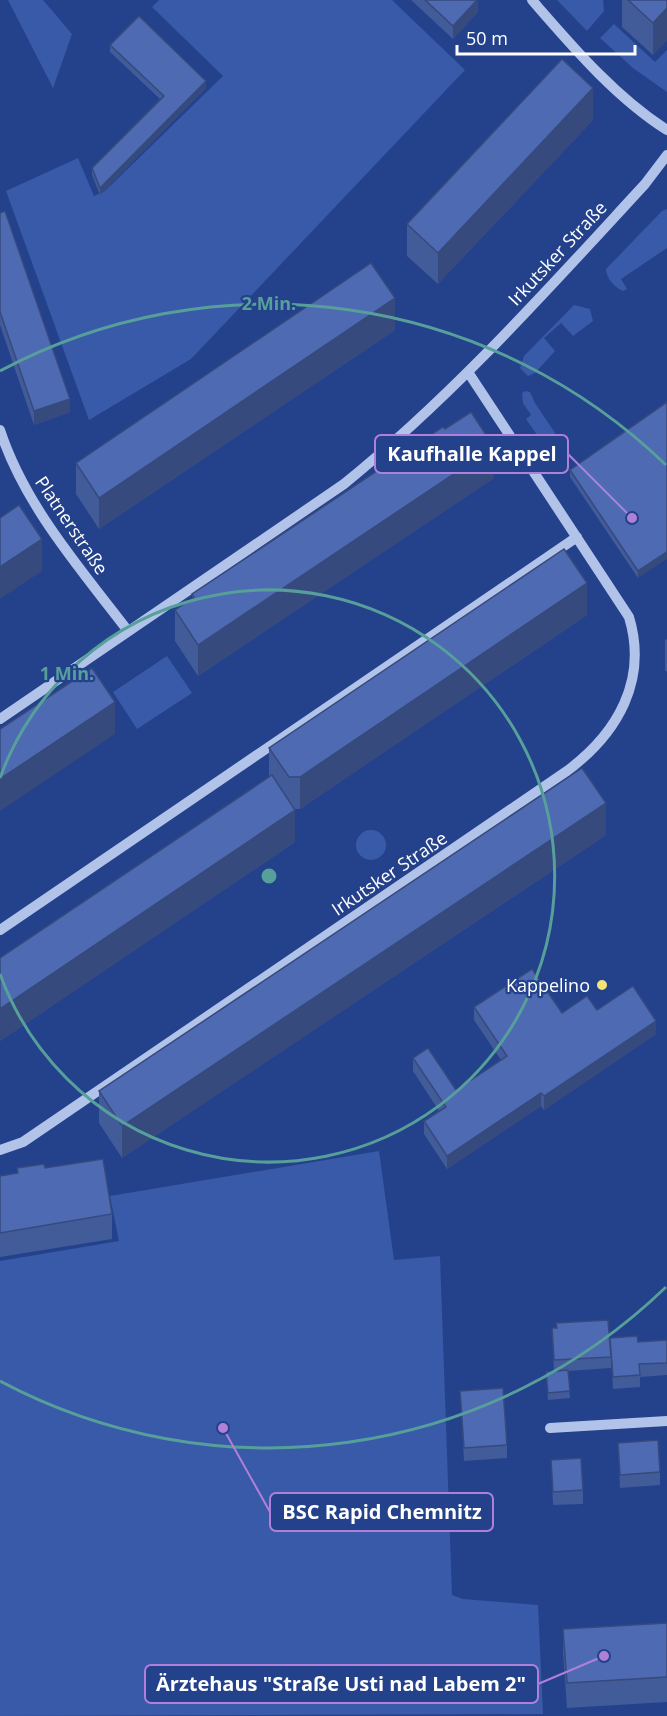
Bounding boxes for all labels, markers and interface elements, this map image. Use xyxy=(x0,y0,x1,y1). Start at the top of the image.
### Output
scale bar xyxy=(457,18,636,56)
text: 50 m xyxy=(466,26,508,50)
street label: Irkutsker Straße xyxy=(502,196,612,310)
text: 2 Min. xyxy=(242,291,296,315)
callout: Kaufhalle Kappel xyxy=(375,435,568,473)
text: Kaufhalle Kappel xyxy=(387,440,557,467)
street label: Platnerstraße xyxy=(30,471,114,579)
text: 1 Min. xyxy=(40,661,94,685)
street label: Irkutsker Straße xyxy=(327,825,451,921)
centre of rings xyxy=(259,866,279,886)
place label: Kappelino xyxy=(506,973,590,997)
marker: Kappelino xyxy=(595,978,609,992)
callout: BSC Rapid Chemnitz xyxy=(270,1493,493,1531)
text: BSC Rapid Chemnitz xyxy=(282,1498,482,1525)
callout: Ärztehaus "Straße Usti nad Labem 2" xyxy=(145,1665,538,1703)
text: Ärztehaus "Straße Usti nad Labem 2" xyxy=(156,1670,526,1697)

